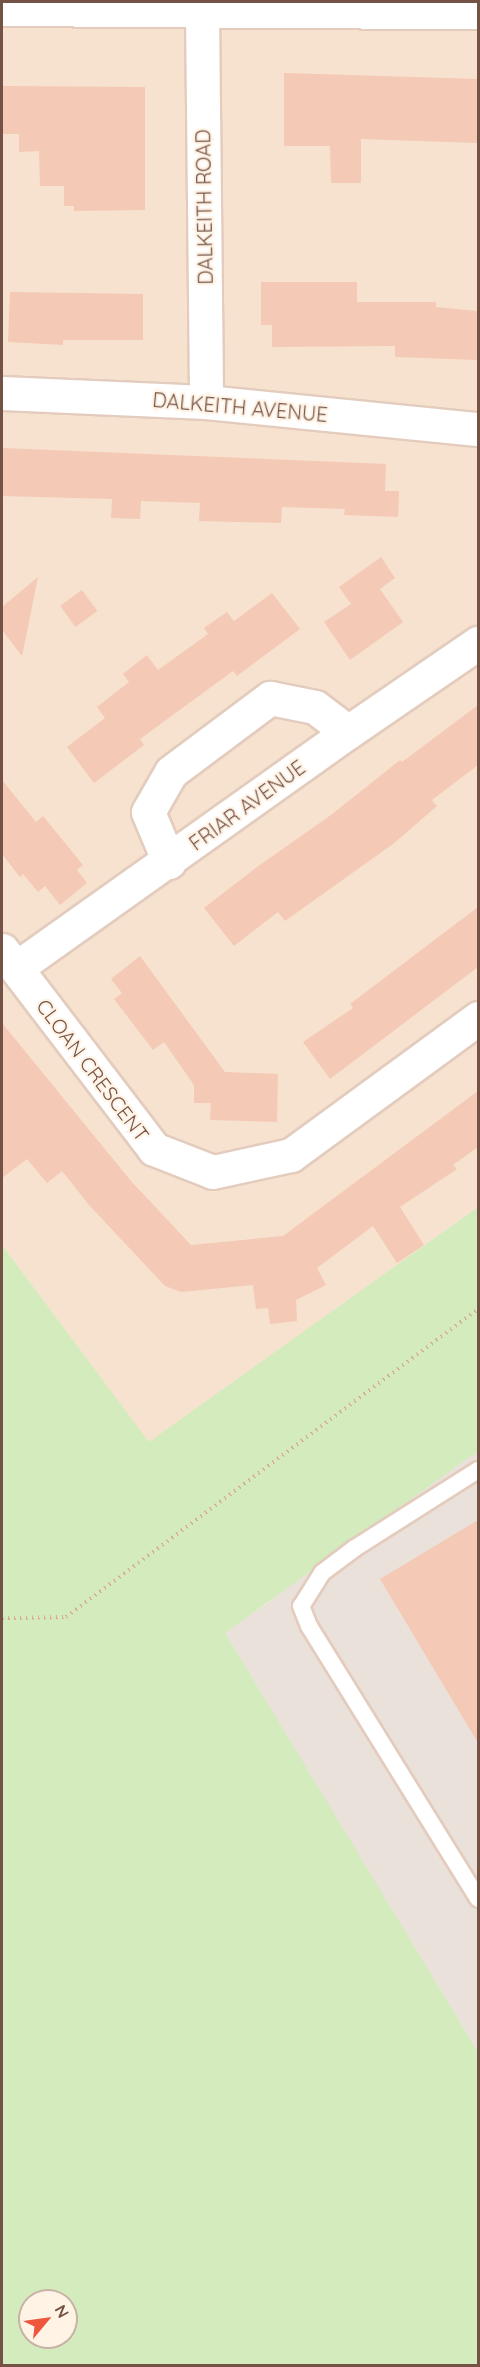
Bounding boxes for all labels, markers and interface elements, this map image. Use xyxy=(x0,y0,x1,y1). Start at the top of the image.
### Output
street label: DALKEITH ROAD xyxy=(191,129,217,285)
street label: DALKEITH AVENUE xyxy=(151,387,329,427)
street label: FRIAR AVENUE xyxy=(184,755,310,855)
street label: CLOAN CRESCENT xyxy=(32,994,154,1146)
north arrow xyxy=(18,2289,78,2349)
text: N xyxy=(50,2301,74,2321)

